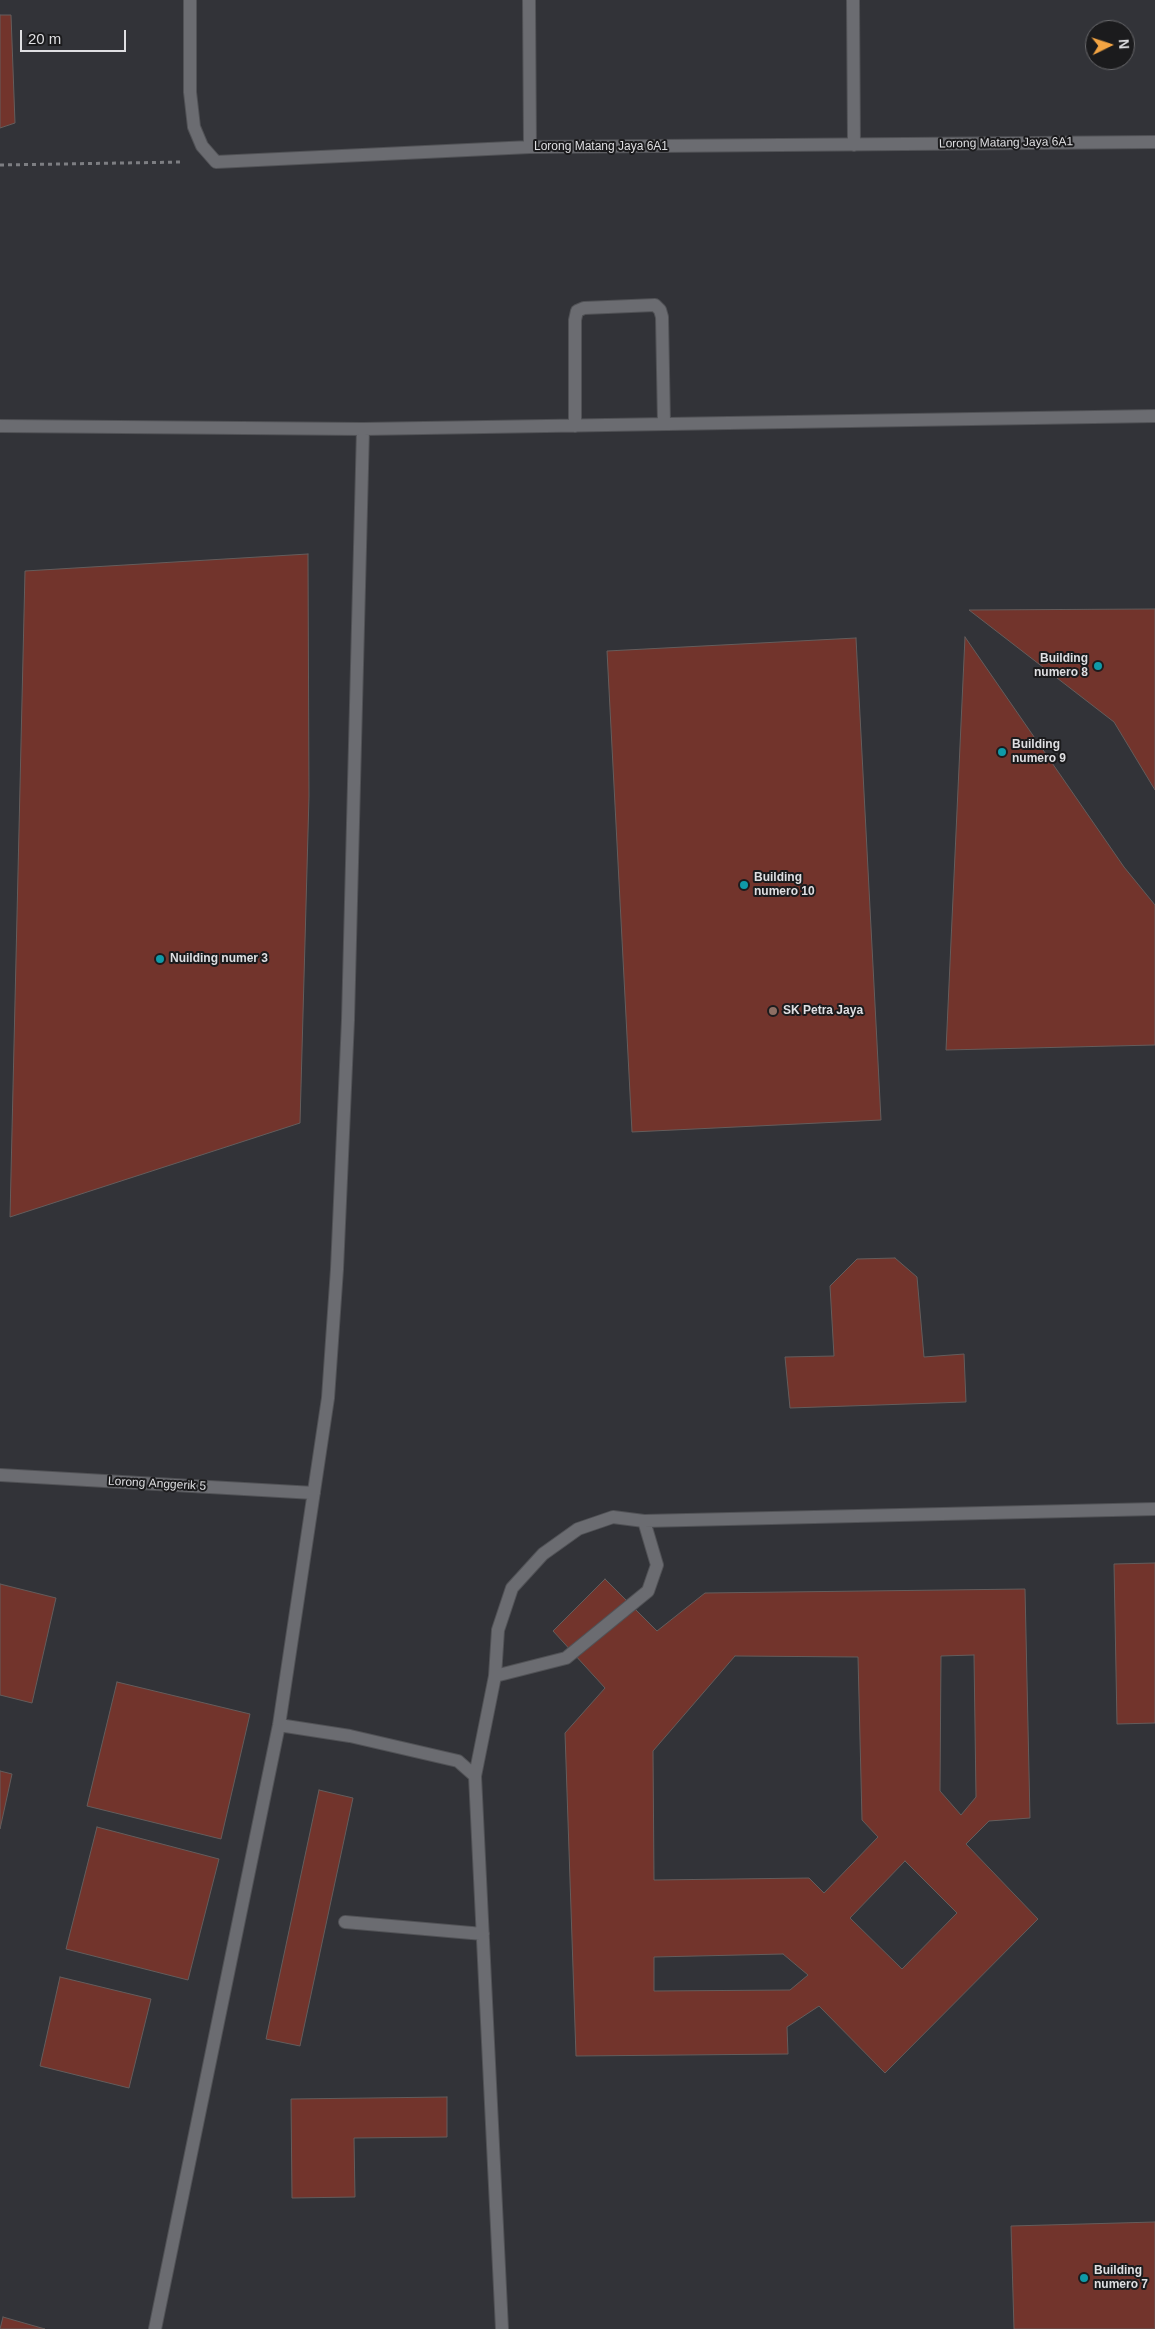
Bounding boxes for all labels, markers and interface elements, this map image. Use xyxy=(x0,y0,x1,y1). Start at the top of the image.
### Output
scale bar xyxy=(22,20,129,52)
north arrow xyxy=(1085,20,1135,70)
text: 20 m xyxy=(28,30,61,47)
text: N xyxy=(1116,38,1132,50)
street label: Lorong Matang Jaya 6A1 xyxy=(939,135,1073,151)
street label: Lorong Matang Jaya 6A1 xyxy=(534,140,668,154)
place label: Building numero 8 xyxy=(1034,652,1088,680)
marker: Building numero 8 xyxy=(1092,660,1104,672)
place label: Building numero 9 xyxy=(1012,738,1066,766)
marker: Building numero 9 xyxy=(996,746,1008,758)
place label: Building numero 10 xyxy=(754,871,815,899)
marker: Building numero 10 xyxy=(738,879,750,891)
place label: Nuilding numer 3 xyxy=(170,952,268,966)
marker: Nuilding numer 3 xyxy=(154,953,166,965)
place label: SK Petra Jaya xyxy=(783,1004,863,1018)
marker: SK Petra Jaya xyxy=(767,1005,779,1017)
street label: Lorong Anggerik 5 xyxy=(108,1474,206,1494)
place label: Building numero 7 xyxy=(1094,2264,1148,2292)
marker: Building numero 7 xyxy=(1078,2272,1090,2284)

